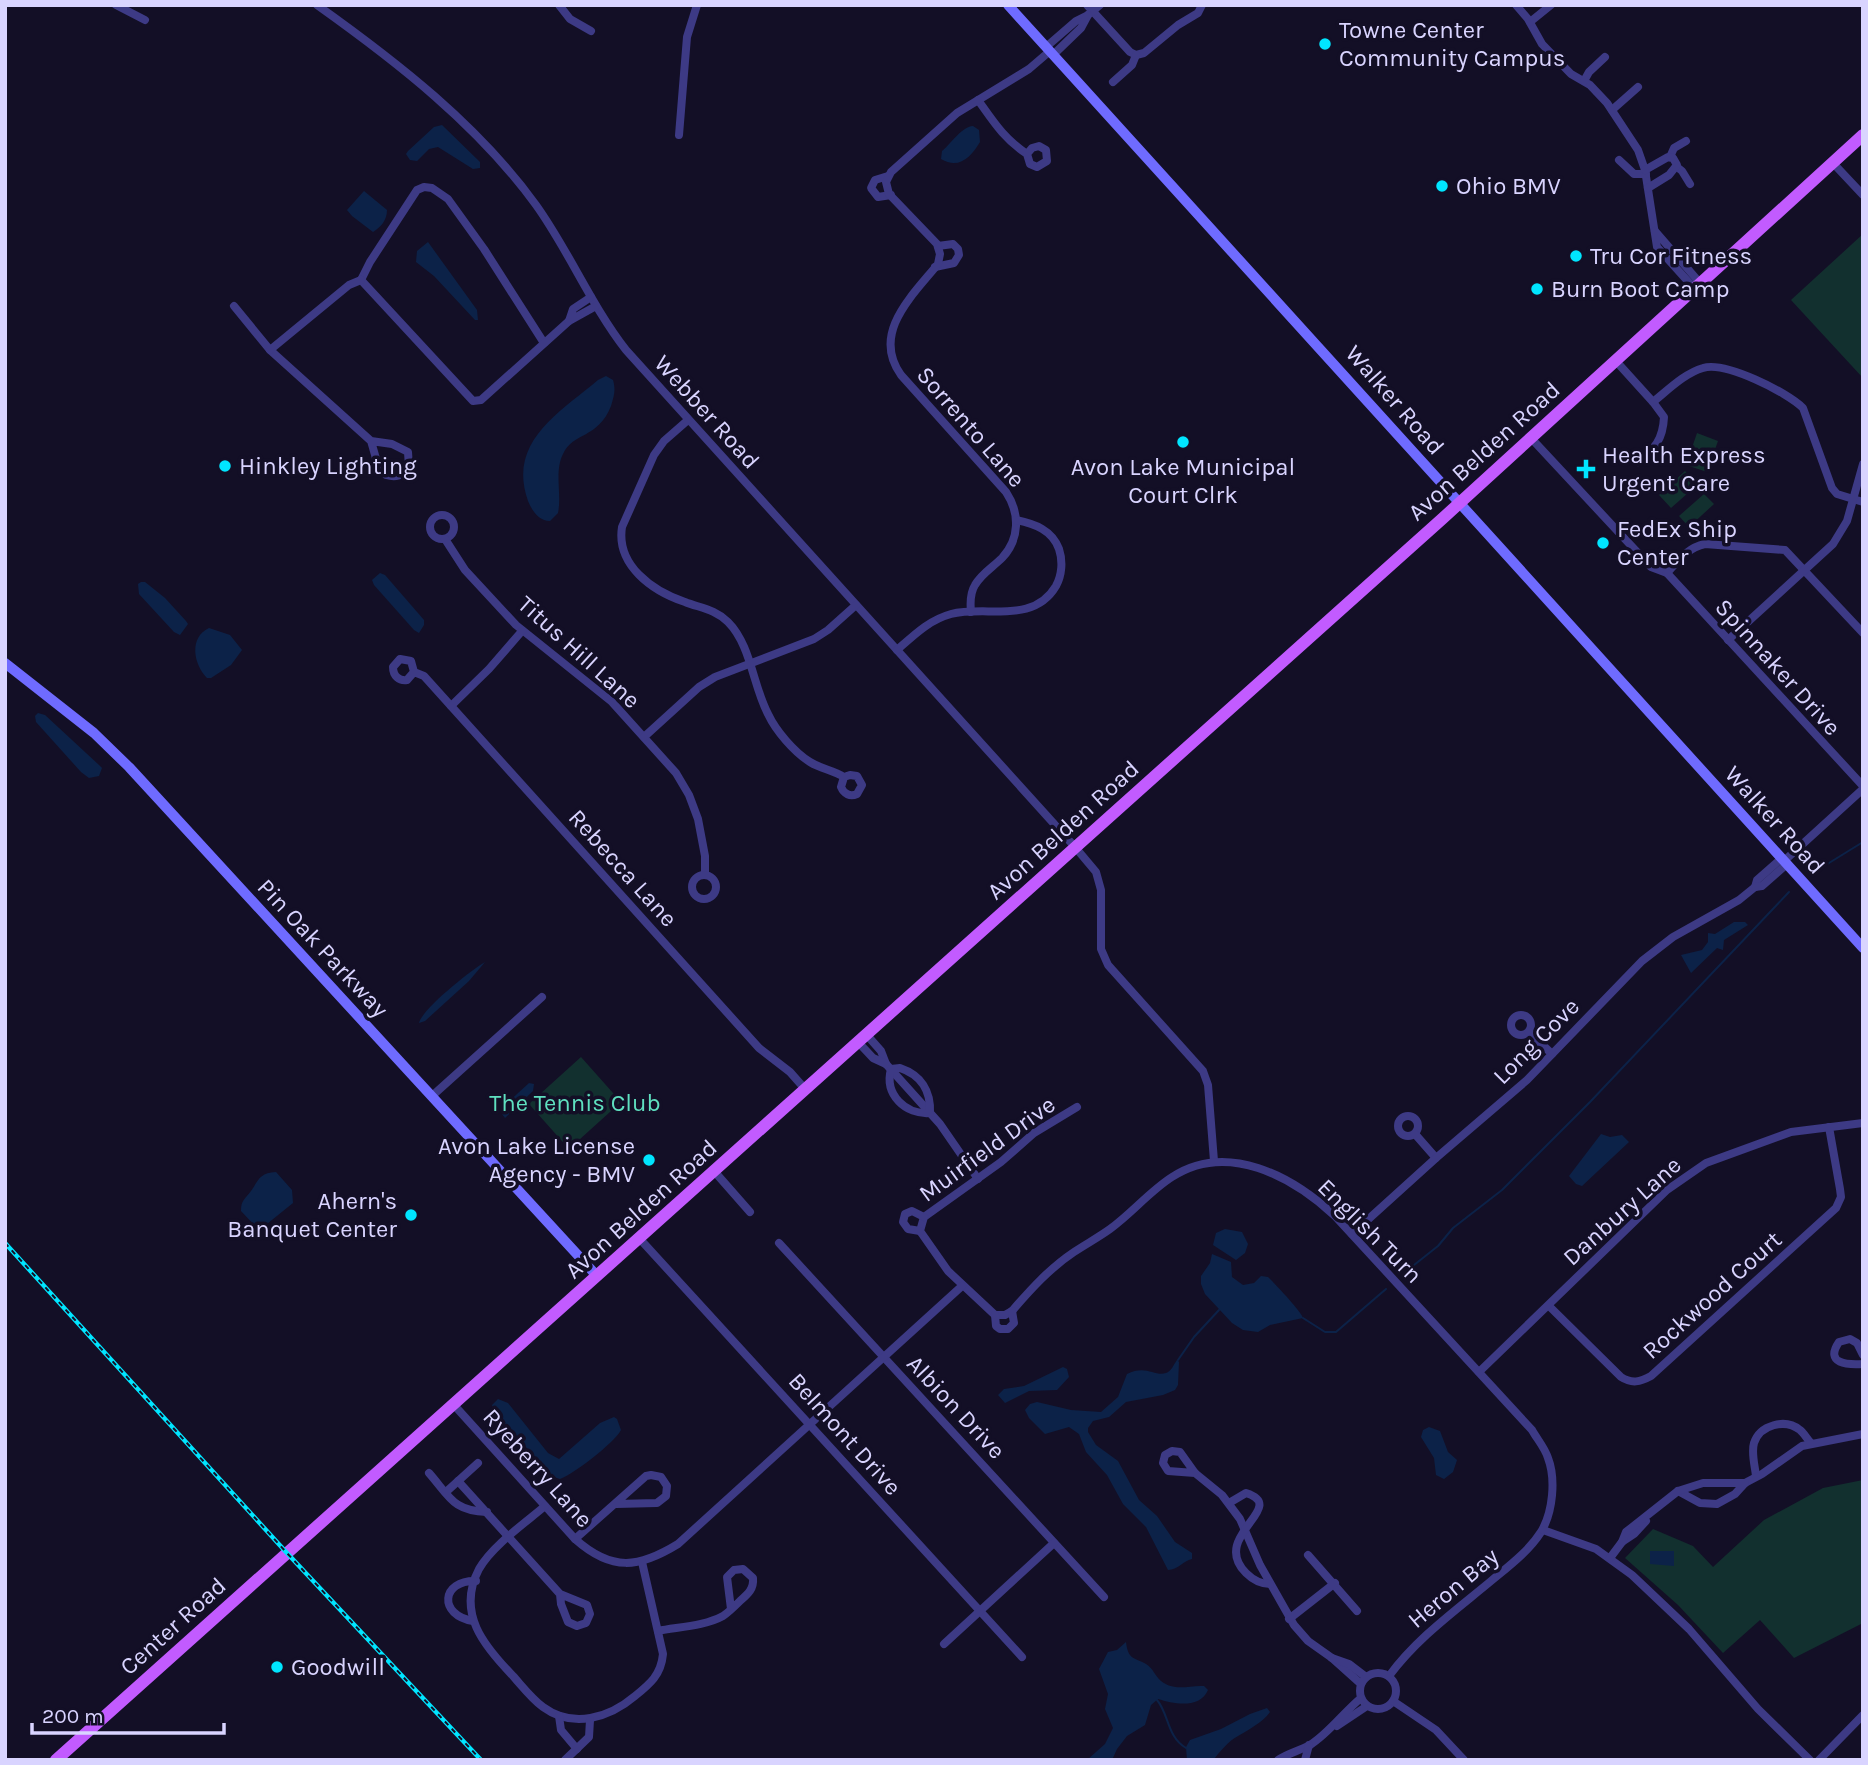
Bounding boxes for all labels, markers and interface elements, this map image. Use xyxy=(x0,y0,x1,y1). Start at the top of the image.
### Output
place label: Towne Center Community Campus xyxy=(1339,16,1565,72)
marker: Towne Center Community Campus xyxy=(1317,36,1333,52)
place label: Ohio BMV xyxy=(1456,172,1561,200)
marker: Ohio BMV xyxy=(1434,178,1450,194)
place label: Tru Cor Fitness xyxy=(1590,242,1752,270)
marker: Tru Cor Fitness xyxy=(1568,248,1584,264)
place label: Burn Boot Camp xyxy=(1551,275,1730,303)
marker: Burn Boot Camp xyxy=(1529,281,1545,297)
street label: Walker Road xyxy=(1340,339,1450,461)
street label: Webber Road xyxy=(649,349,765,475)
street label: Sorrento Lane xyxy=(911,361,1031,493)
street label: Avon Belden Road xyxy=(1402,376,1566,526)
marker: Avon Lake Municipal Court Clrk xyxy=(1175,434,1191,450)
place label: Health Express Urgent Care xyxy=(1602,441,1766,497)
place label: Hinkley Lighting xyxy=(239,452,417,480)
place label: Avon Lake Municipal Court Clrk xyxy=(1071,453,1295,509)
marker: Hinkley Lighting xyxy=(217,458,233,474)
marker: Health Express Urgent Care xyxy=(1576,459,1596,479)
place label: FedEx Ship Center xyxy=(1617,515,1737,571)
marker: FedEx Ship Center xyxy=(1595,535,1611,551)
street label: Titus Hill Lane xyxy=(512,590,646,714)
street label: Spinnaker Drive xyxy=(1709,593,1847,741)
street label: Avon Belden Road xyxy=(981,755,1145,905)
street label: Walker Road xyxy=(1719,760,1831,880)
street label: Rebecca Lane xyxy=(563,803,683,933)
street label: Pin Oak Parkway xyxy=(252,873,394,1023)
street label: Long Cove xyxy=(1487,992,1585,1090)
park label: The Tennis Club xyxy=(489,1089,661,1117)
street label: Muirfield Drive xyxy=(914,1090,1060,1208)
place label: Avon Lake License Agency - BMV xyxy=(438,1132,635,1188)
street label: Avon Belden Road xyxy=(559,1134,723,1284)
street label: Danbury Lane xyxy=(1557,1151,1687,1271)
marker: Avon Lake License Agency - BMV xyxy=(641,1152,657,1168)
street label: English Turn xyxy=(1312,1173,1428,1289)
place label: Ahern's Banquet Center xyxy=(227,1187,397,1243)
marker: Ahern's Banquet Center xyxy=(403,1207,419,1223)
street label: Rockwood Court xyxy=(1637,1225,1787,1365)
street label: Albion Drive xyxy=(901,1349,1011,1465)
street label: Belmont Drive xyxy=(783,1367,907,1501)
street label: Ryeberry Lane xyxy=(477,1403,599,1533)
street label: Heron Bay xyxy=(1402,1542,1504,1634)
street label: Center Road xyxy=(114,1571,232,1681)
place label: Goodwill xyxy=(291,1653,385,1681)
marker: Goodwill xyxy=(269,1659,285,1675)
scale bar xyxy=(32,1692,224,1736)
text: 200 m xyxy=(42,1704,104,1728)

